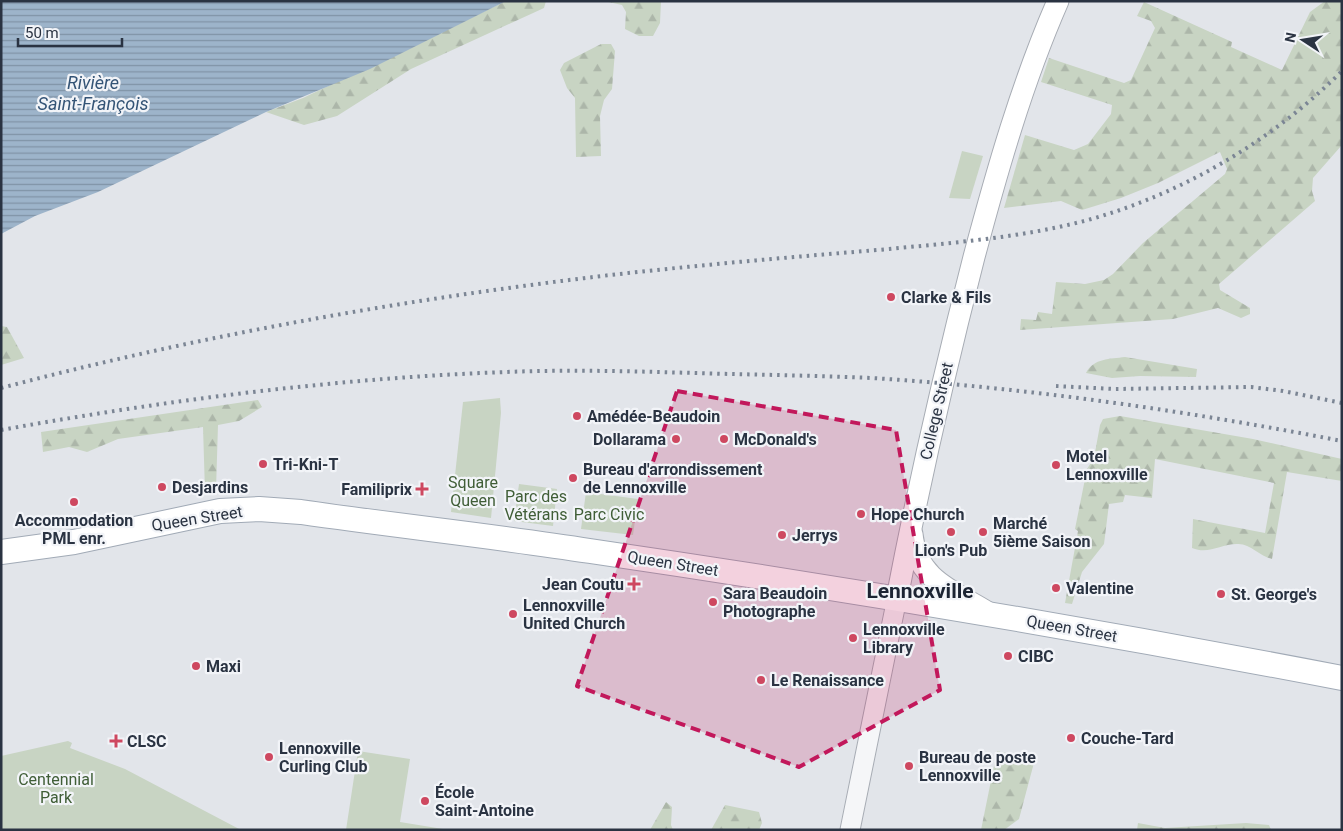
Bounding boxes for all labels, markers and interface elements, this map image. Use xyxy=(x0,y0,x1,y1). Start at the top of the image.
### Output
scale bar xyxy=(18,15,121,47)
north arrow xyxy=(1278,15,1328,65)
text: 50 m xyxy=(25,24,59,42)
text: N xyxy=(1281,31,1299,44)
water label: Rivière Saint-François xyxy=(38,72,148,114)
place label: Clarke & Fils xyxy=(901,288,991,307)
marker: Clarke & Fils xyxy=(885,291,897,303)
street label: College Street xyxy=(916,361,957,462)
place label: Amédée-Beaudoin xyxy=(587,407,720,426)
marker: Amédée-Beaudoin xyxy=(571,410,583,422)
place label: Dollarama xyxy=(593,430,666,449)
place label: McDonald's xyxy=(734,430,817,449)
marker: Dollarama xyxy=(670,433,682,445)
marker: McDonald's xyxy=(718,433,730,445)
place label: Motel Lennoxville xyxy=(1066,447,1148,484)
place label: Tri-Kni-T xyxy=(273,455,338,474)
marker: Tri-Kni-T xyxy=(257,458,269,470)
marker: Motel Lennoxville xyxy=(1050,459,1062,471)
place label: Bureau d'arrondissement de Lennoxville xyxy=(583,460,763,497)
marker: Bureau d'arrondissement de Lennoxville xyxy=(567,472,579,484)
park label: Square Queen xyxy=(448,473,498,510)
place label: Desjardins xyxy=(172,478,248,497)
place label: Familiprix xyxy=(341,480,413,499)
marker: Desjardins xyxy=(156,481,168,493)
marker: Familiprix xyxy=(416,483,428,495)
park label: Parc des Vétérans xyxy=(505,487,567,524)
marker: Accommodation PML enr. xyxy=(68,496,80,508)
street label: Queen Street xyxy=(150,502,244,535)
park label: Parc Civic xyxy=(574,505,644,524)
place label: Hope Church xyxy=(871,505,964,524)
marker: Hope Church xyxy=(855,508,867,520)
place label: Accommodation PML enr. xyxy=(15,511,133,548)
place label: Marché 5ième Saison xyxy=(993,514,1090,551)
place label: Jerrys xyxy=(792,526,838,545)
marker: Lion's Pub xyxy=(945,526,957,538)
marker: Marché 5ième Saison xyxy=(977,526,989,538)
marker: Jerrys xyxy=(776,529,788,541)
place label: Lion's Pub xyxy=(915,541,987,560)
street label: Queen Street xyxy=(626,547,720,580)
place label: Jean Coutu xyxy=(542,575,624,594)
marker: Jean Coutu xyxy=(628,578,640,590)
district label: Lennoxville xyxy=(866,579,974,603)
place label: Valentine xyxy=(1066,579,1134,598)
marker: Valentine xyxy=(1050,582,1062,594)
place label: Sara Beaudoin Photographe xyxy=(723,584,827,621)
place label: St. George's xyxy=(1231,585,1317,604)
marker: St. George's xyxy=(1215,588,1227,600)
place label: Lennoxville United Church xyxy=(523,596,625,633)
marker: Sara Beaudoin Photographe xyxy=(707,596,719,608)
marker: Lennoxville United Church xyxy=(507,608,519,620)
street label: Queen Street xyxy=(1025,611,1119,646)
place label: Lennoxville Library xyxy=(863,620,945,657)
marker: Lennoxville Library xyxy=(847,632,859,644)
place label: CIBC xyxy=(1018,647,1054,666)
marker: CIBC xyxy=(1002,650,1014,662)
place label: Maxi xyxy=(206,657,241,676)
marker: Maxi xyxy=(190,660,202,672)
place label: Le Renaissance xyxy=(771,671,884,690)
marker: Le Renaissance xyxy=(755,674,767,686)
place label: Couche-Tard xyxy=(1081,729,1174,748)
place label: CLSC xyxy=(127,732,166,751)
marker: Couche-Tard xyxy=(1065,732,1077,744)
marker: CLSC xyxy=(109,734,123,748)
place label: Lennoxville Curling Club xyxy=(279,739,368,776)
place label: Bureau de poste Lennoxville xyxy=(919,748,1036,785)
marker: Lennoxville Curling Club xyxy=(263,751,275,763)
marker: Bureau de poste Lennoxville xyxy=(903,760,915,772)
park label: Centennial Park xyxy=(18,770,94,807)
place label: École Saint-Antoine xyxy=(435,783,534,820)
marker: École Saint-Antoine xyxy=(419,795,431,807)

